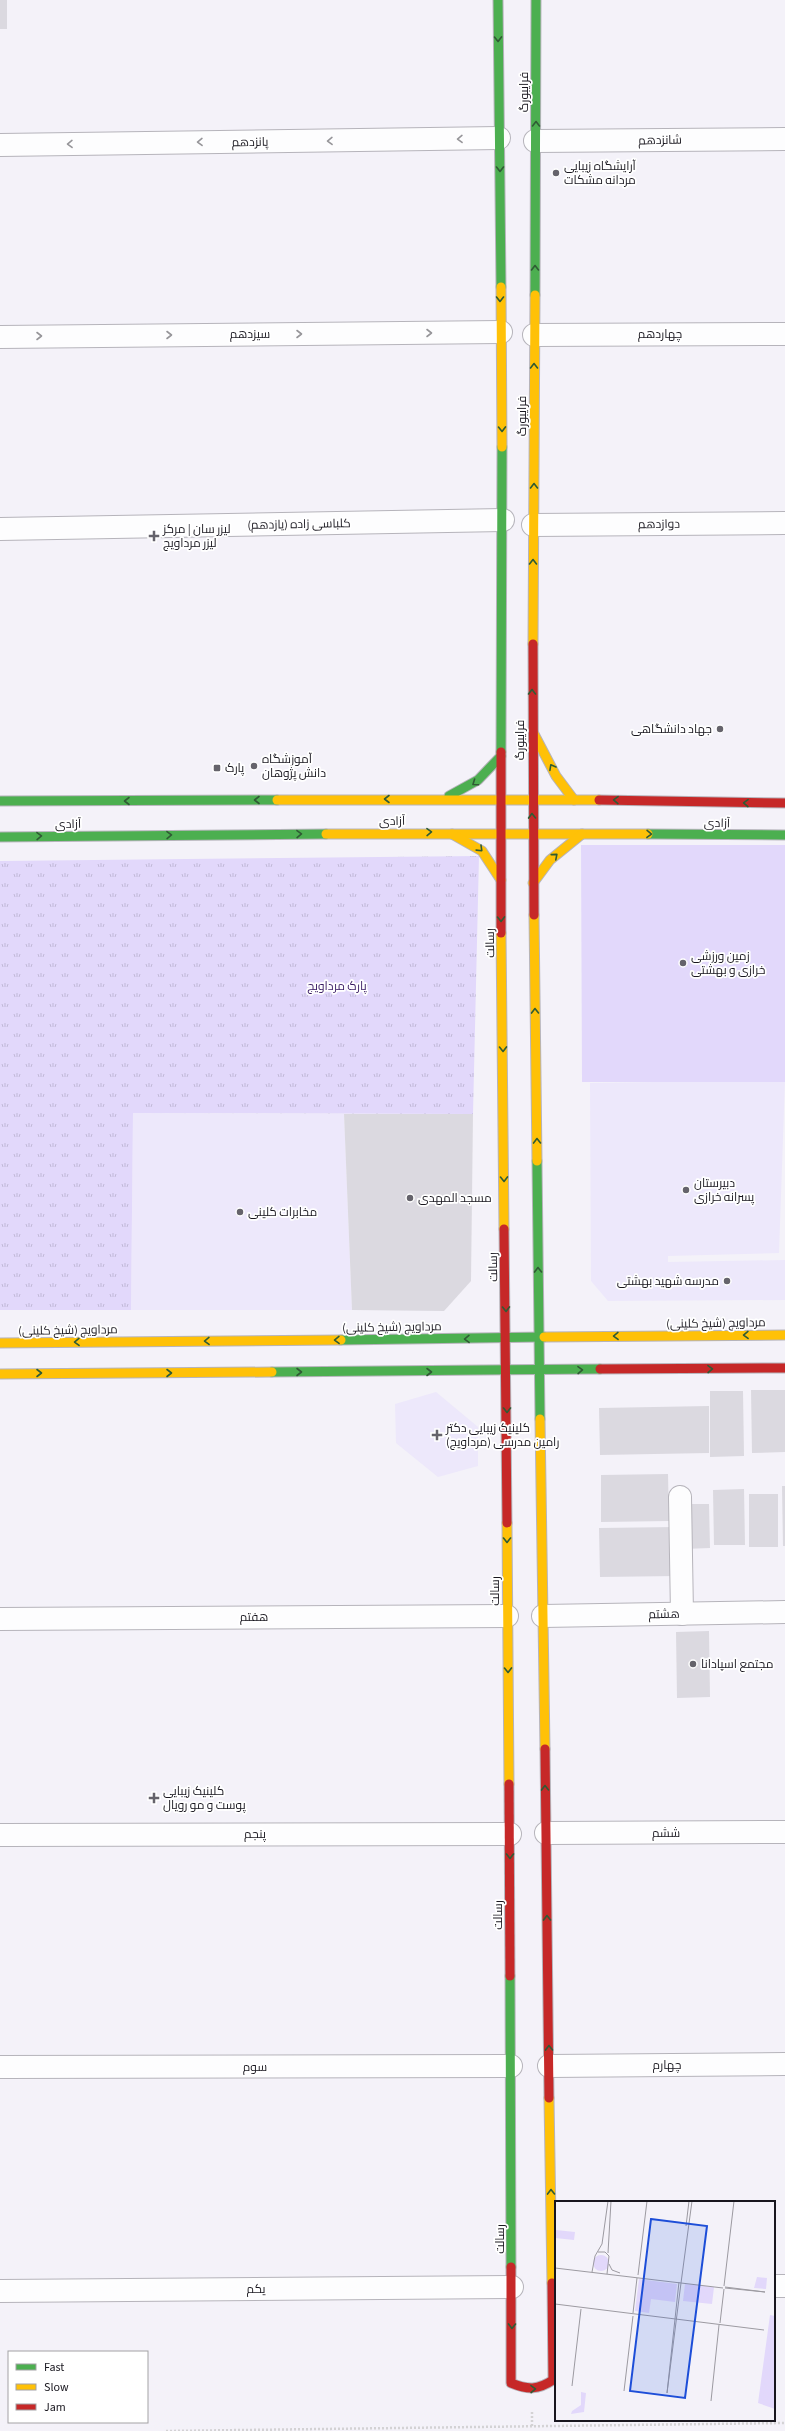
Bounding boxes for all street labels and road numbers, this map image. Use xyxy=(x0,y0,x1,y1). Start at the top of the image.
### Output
street label: فرایبورگ xyxy=(516,72,533,112)
street label: شانزدهم xyxy=(638,132,682,149)
street label: پانزدهم xyxy=(231,134,269,151)
street label: سیزدهم xyxy=(230,326,270,343)
street label: چهاردهم xyxy=(638,326,682,343)
street label: فرایبورگ xyxy=(514,396,531,436)
street label: کلباسی زاده (یازدهم) xyxy=(247,515,351,534)
street label: دوازدهم xyxy=(638,516,680,533)
street label: فرایبورگ xyxy=(512,720,529,760)
street label: آزادی xyxy=(379,813,406,830)
street label: آزادی xyxy=(704,815,731,832)
street label: آزادی xyxy=(55,816,82,833)
street label: رسالت xyxy=(482,928,499,958)
street label: رسالت xyxy=(485,1252,502,1282)
street label: مرداویج (شیخ کلینی) xyxy=(666,1314,766,1333)
street label: مرداویج (شیخ کلینی) xyxy=(342,1318,442,1337)
street label: مرداویج (شیخ کلینی) xyxy=(18,1321,118,1340)
street label: رسالت xyxy=(487,1576,504,1606)
street label: هشتم xyxy=(648,1606,680,1623)
street label: هفتم xyxy=(240,1609,268,1626)
street label: ششم xyxy=(652,1825,680,1842)
street label: پنجم xyxy=(244,1826,267,1843)
street label: رسالت xyxy=(490,1900,507,1930)
street label: چهارم xyxy=(653,2057,681,2074)
street label: سوم xyxy=(243,2059,267,2076)
street label: رسالت xyxy=(492,2224,509,2254)
street label: یکم xyxy=(246,2281,266,2298)

